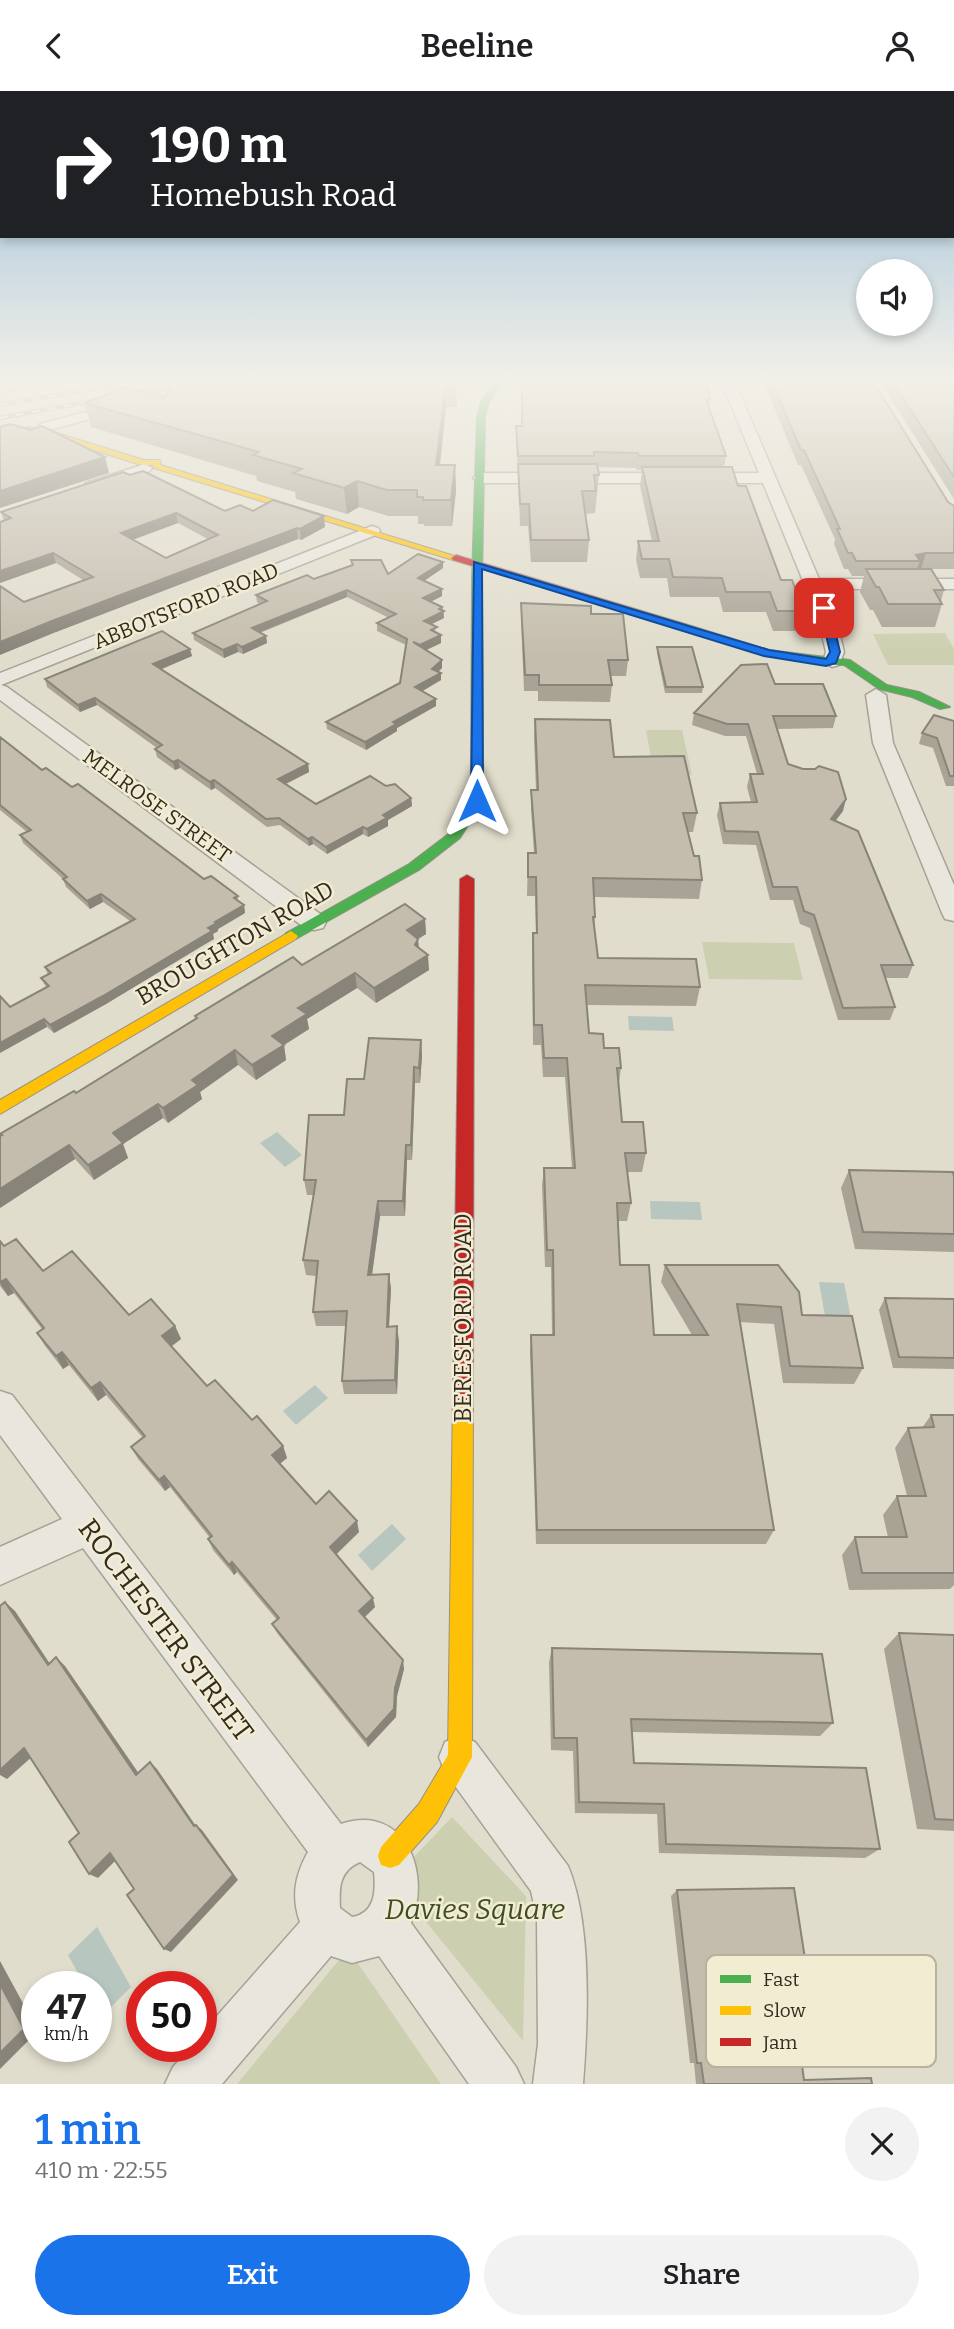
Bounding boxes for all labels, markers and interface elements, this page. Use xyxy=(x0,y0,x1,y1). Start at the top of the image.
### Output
icon: back xyxy=(35,27,73,65)
text: Beeline xyxy=(420,27,534,65)
icon: person xyxy=(881,27,919,65)
text: 190 m xyxy=(150,116,287,175)
icon: right xyxy=(35,119,126,210)
text: Homebush Road xyxy=(150,176,397,214)
map controls xyxy=(856,259,933,336)
button: sound xyxy=(856,259,933,336)
street label: ABBOTSFORD ROAD xyxy=(90,557,282,655)
pin xyxy=(794,578,854,638)
icon: arrive xyxy=(805,589,843,627)
street label: MELROSE STREET xyxy=(78,744,236,868)
position arrow xyxy=(440,764,514,838)
street label: BROUGHTON ROAD xyxy=(131,875,339,1011)
street label: BERESFORD ROAD xyxy=(449,1213,477,1423)
street label: ROCHESTER STREET xyxy=(72,1512,260,1748)
park label: Davies Square xyxy=(385,1893,565,1926)
legend xyxy=(706,1955,936,2067)
text: Fast xyxy=(763,1968,800,1991)
speed limit sign: 50 xyxy=(126,1971,217,2062)
text: 47 xyxy=(47,1986,86,2028)
text: Slow xyxy=(763,1999,806,2022)
text: km/h xyxy=(44,2023,89,2045)
text: Jam xyxy=(762,2031,797,2054)
text: 1 min xyxy=(35,2105,141,2155)
button: close xyxy=(845,2107,919,2181)
text: 410 m · 22:55 xyxy=(35,2156,168,2184)
button: Exit xyxy=(35,2235,470,2315)
button: Share xyxy=(484,2235,919,2315)

